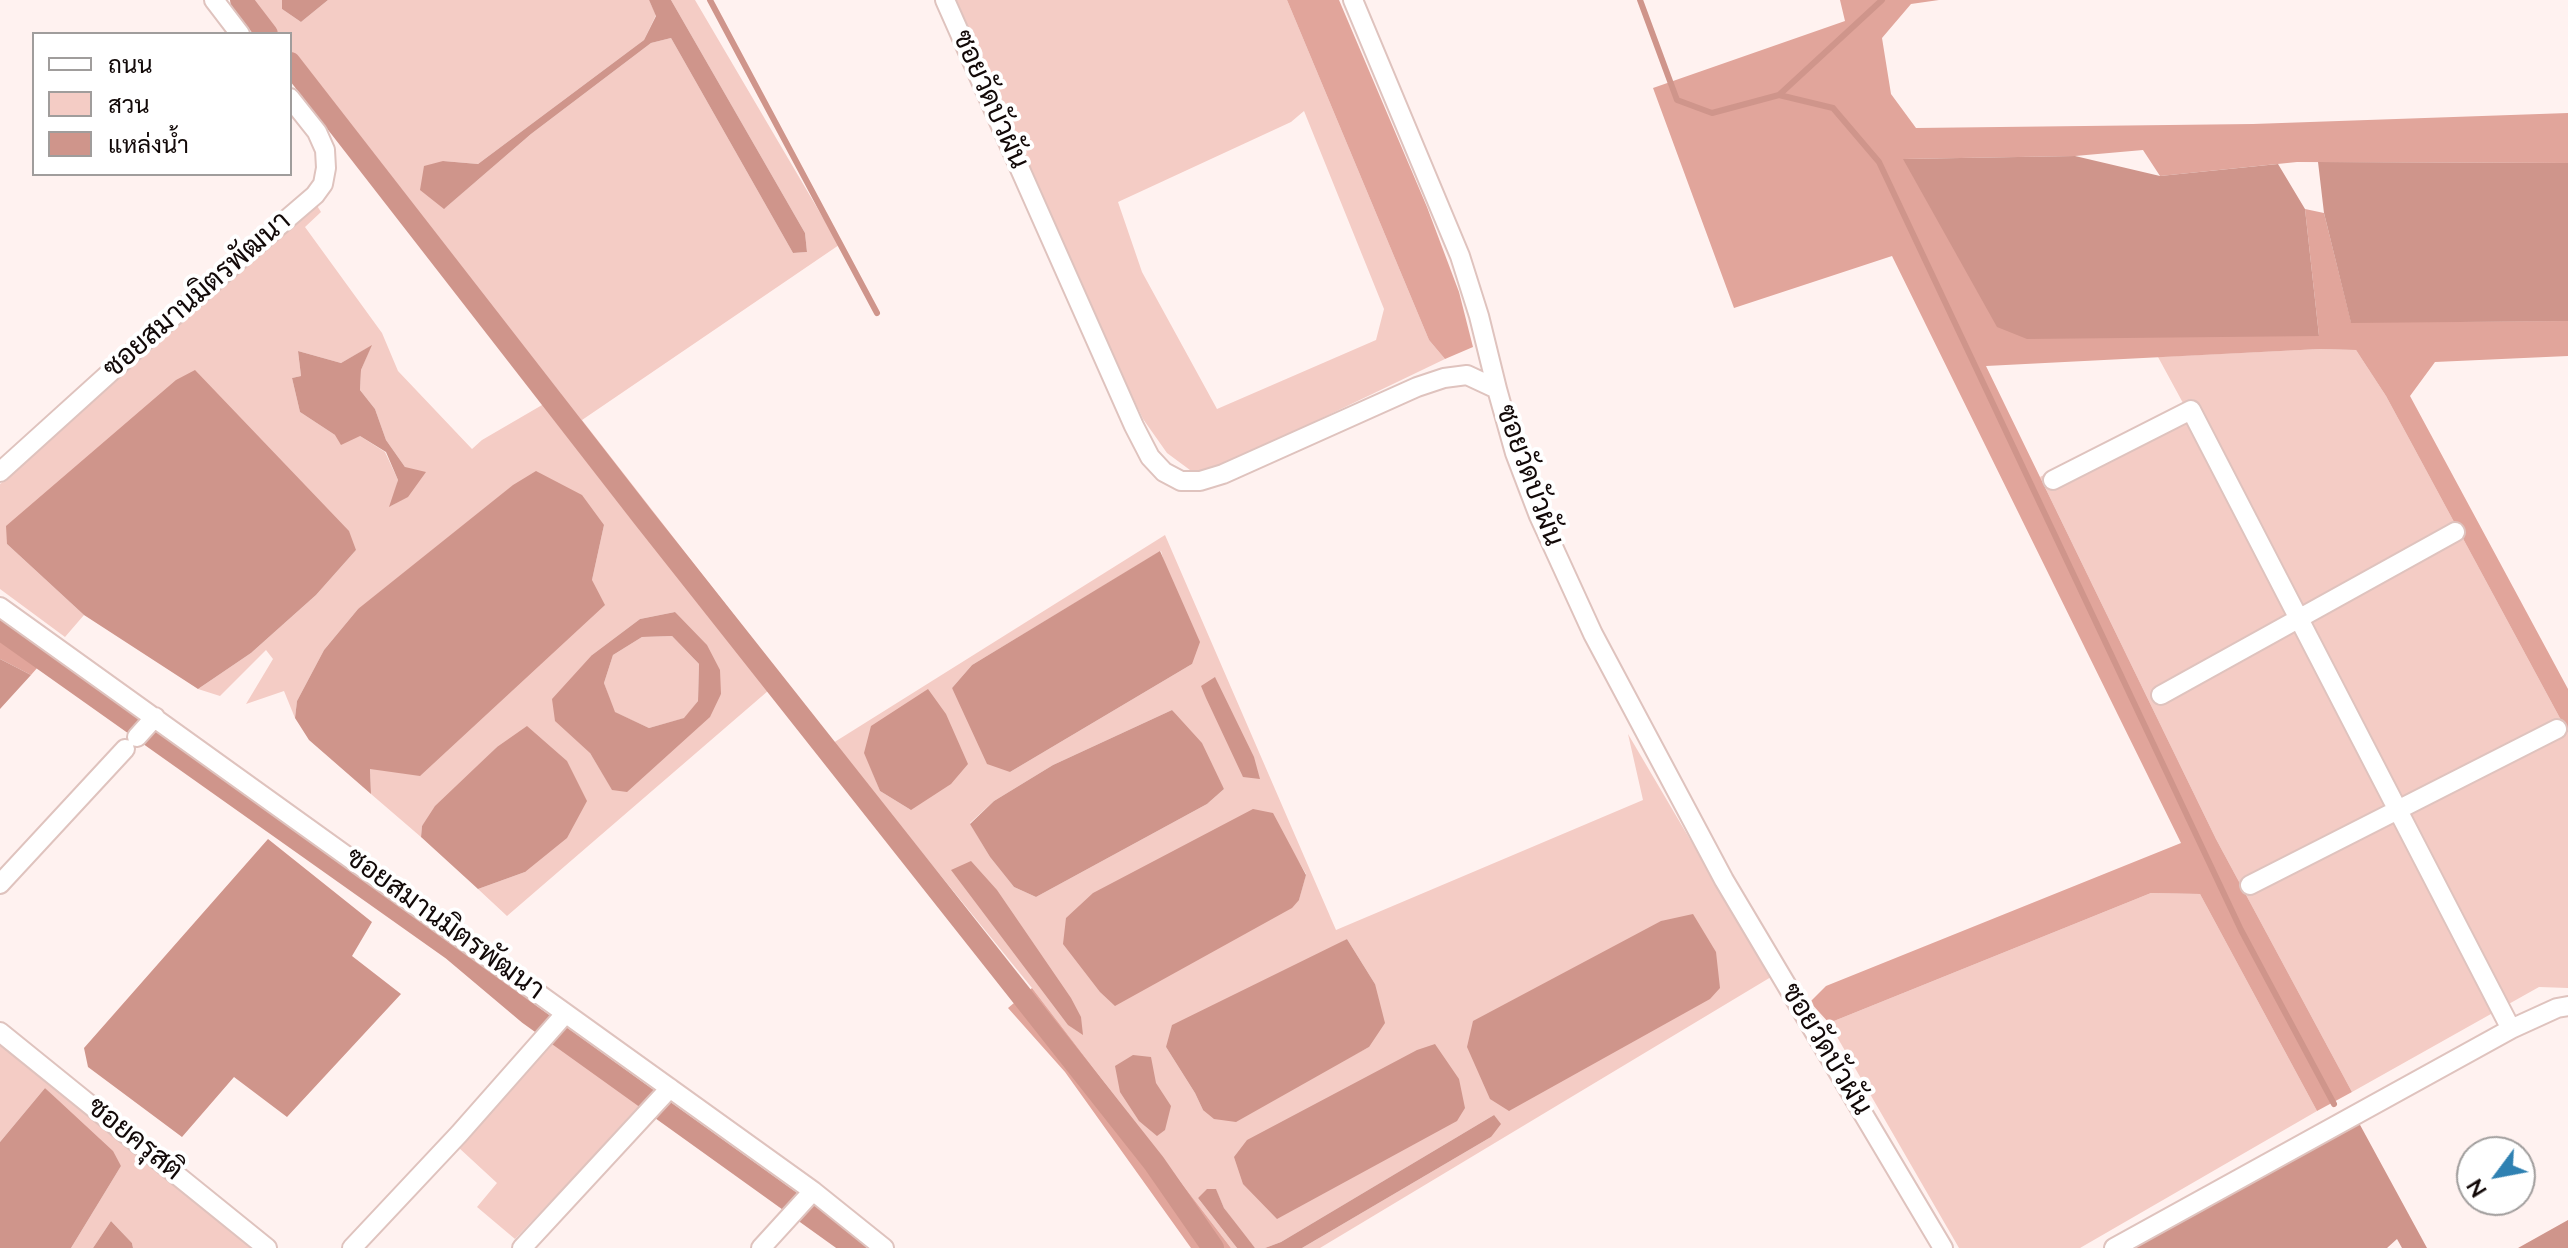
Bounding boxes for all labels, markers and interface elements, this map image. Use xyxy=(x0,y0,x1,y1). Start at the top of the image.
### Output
street label: ซอยวัดบัวผัน xyxy=(944,25,1034,175)
legend xyxy=(32,32,292,176)
text: ถนน xyxy=(108,49,153,81)
text: สวน xyxy=(108,89,150,121)
text: แหล่งน้ำ xyxy=(108,129,189,161)
street label: ซอยสมานมิตรพัฒนา xyxy=(97,206,299,386)
street label: ซอยวัดบัวผัน xyxy=(1487,401,1569,551)
street label: ซอยสมานมิตรพัฒนา xyxy=(338,842,550,1008)
street label: ซอยวัดบัวผัน xyxy=(1772,978,1878,1122)
street label: ซอยครุสติ xyxy=(79,1091,189,1189)
north arrow xyxy=(2456,1136,2536,1216)
text: N xyxy=(2460,1173,2494,1203)

